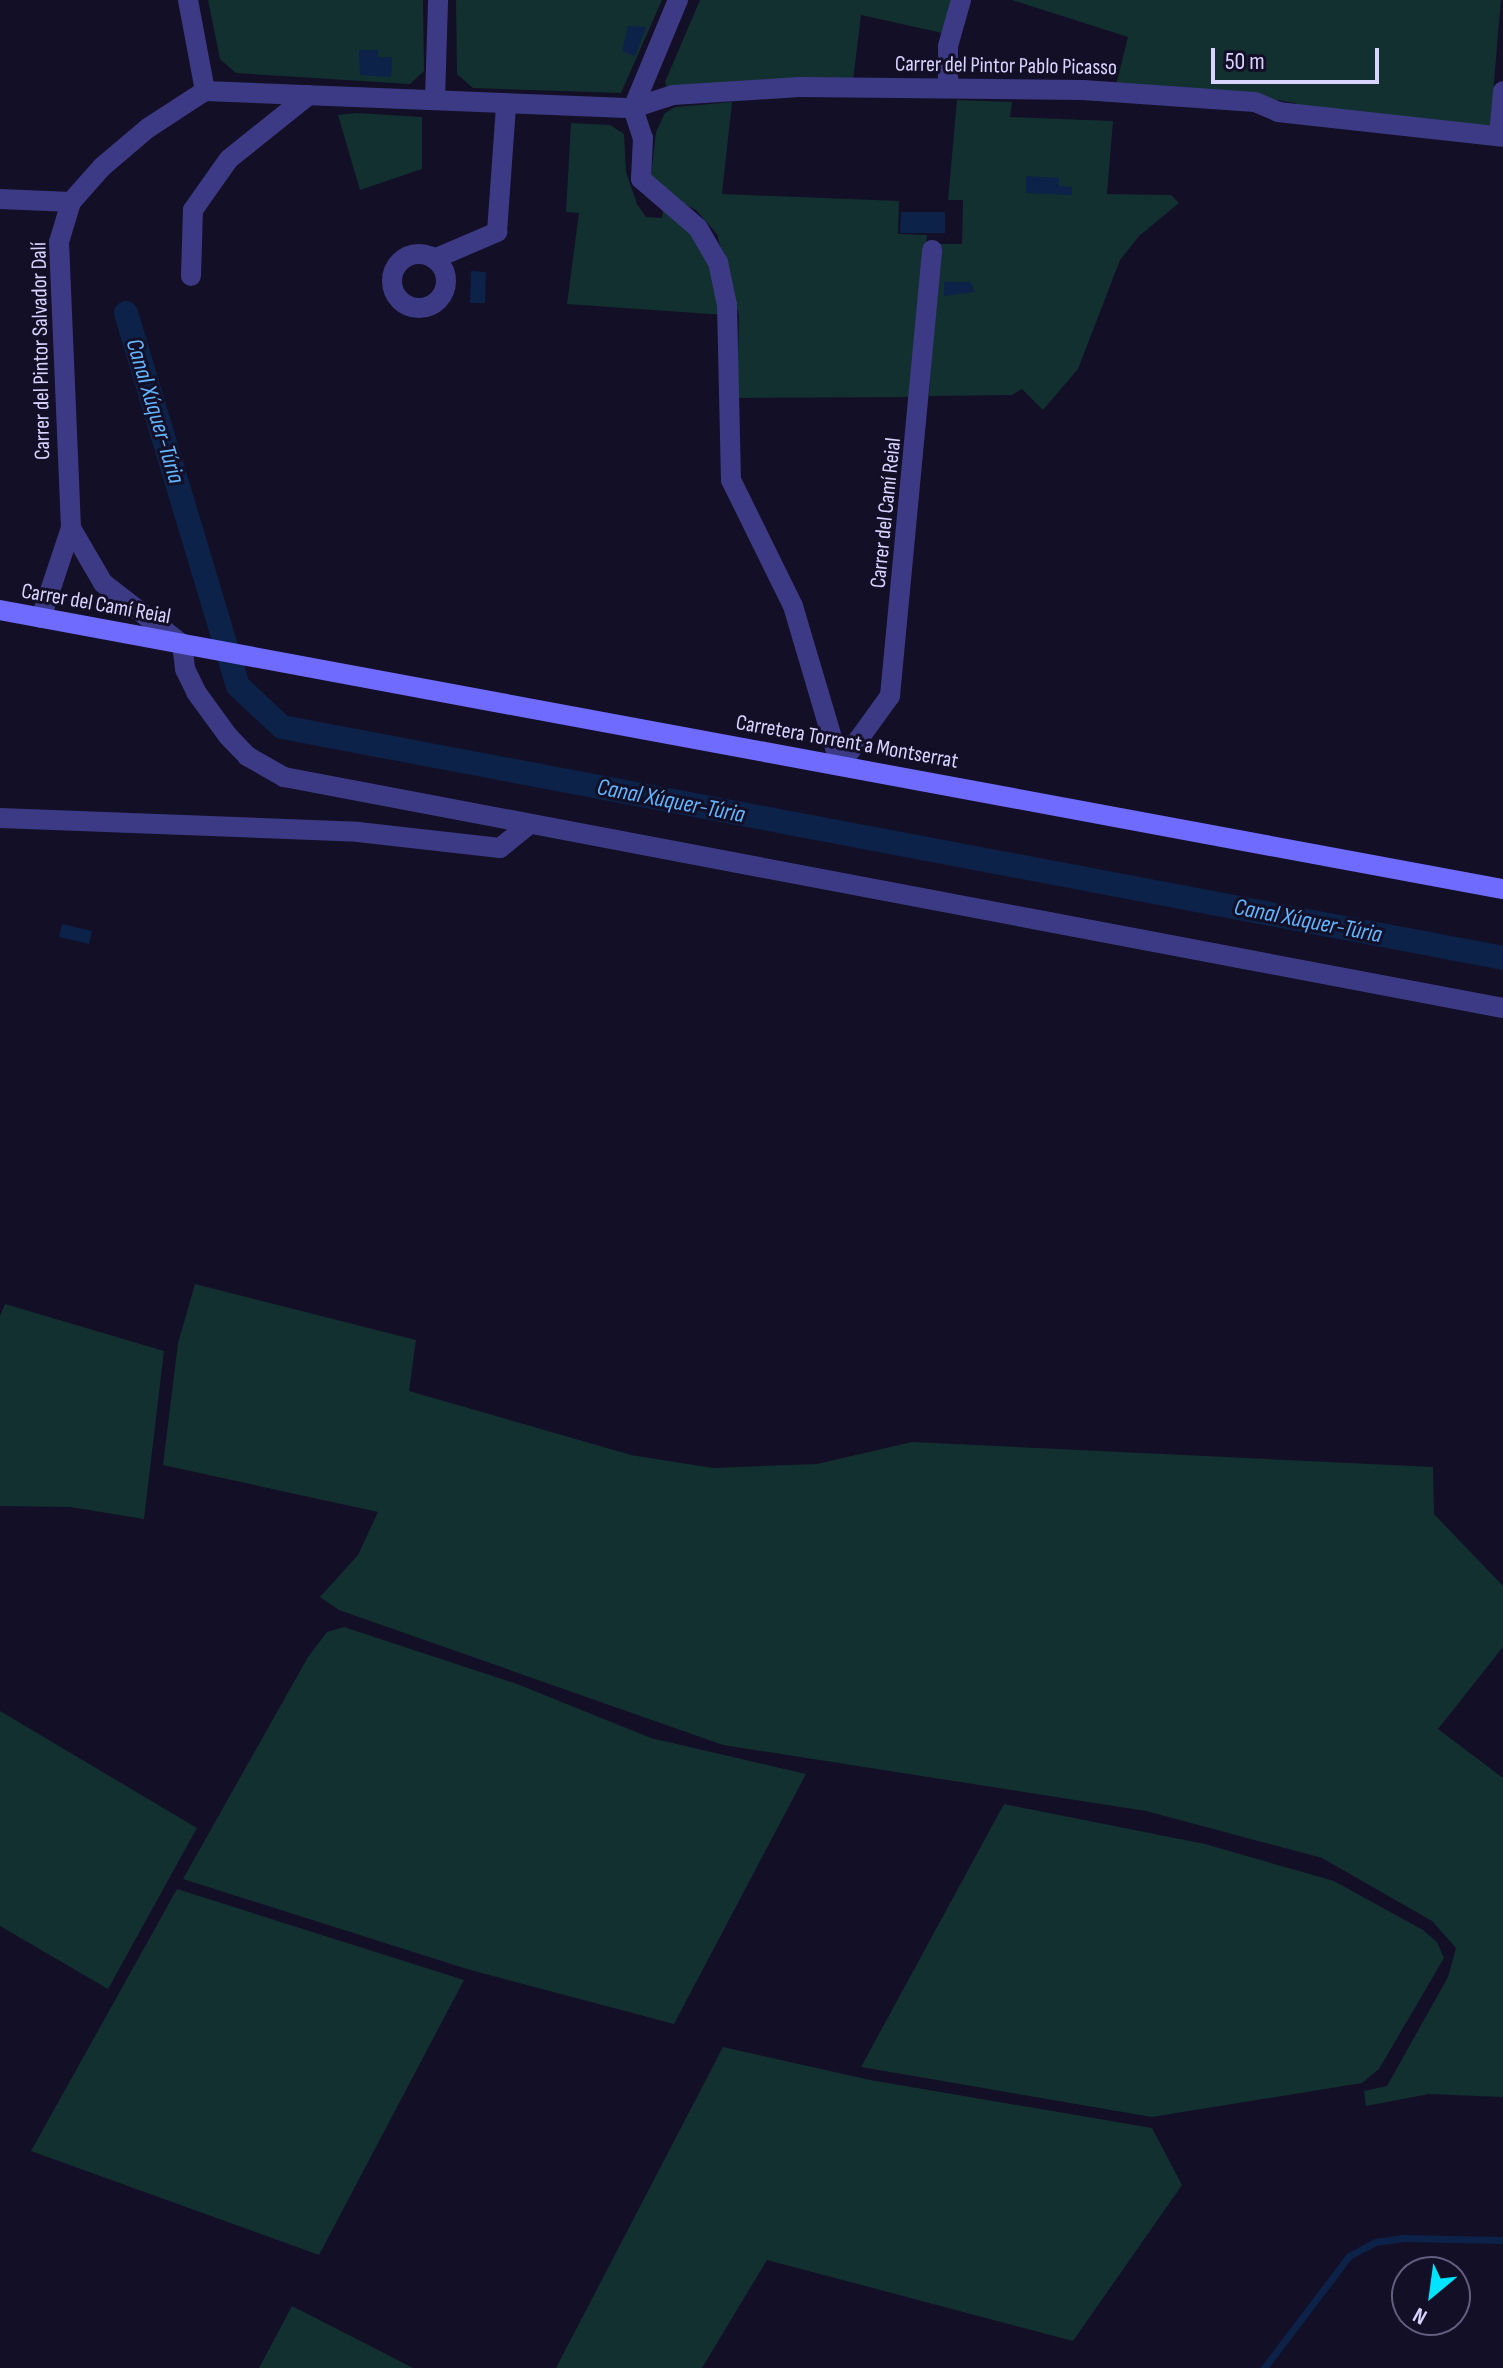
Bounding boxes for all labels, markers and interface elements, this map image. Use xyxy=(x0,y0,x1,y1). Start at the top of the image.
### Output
scale bar xyxy=(1215,32,1383,82)
text: 50 m xyxy=(1225,47,1265,76)
street label: Carrer del Pintor Pablo Picasso xyxy=(895,51,1117,81)
street label: Carrer del Pintor Salvador Dalí xyxy=(26,242,56,460)
water label: Canal Xúquer-Túria xyxy=(119,335,191,487)
street label: Carrer del Camí Reial xyxy=(865,436,907,590)
street label: Carrer del Camí Reial xyxy=(19,578,173,630)
street label: Carretera Torrent a Montserrat xyxy=(734,709,960,775)
water label: Canal Xúquer-Túria xyxy=(595,773,747,829)
water label: Canal Xúquer-Túria xyxy=(1232,893,1384,949)
north arrow xyxy=(1391,2256,1471,2336)
text: N xyxy=(1408,2301,1432,2330)

